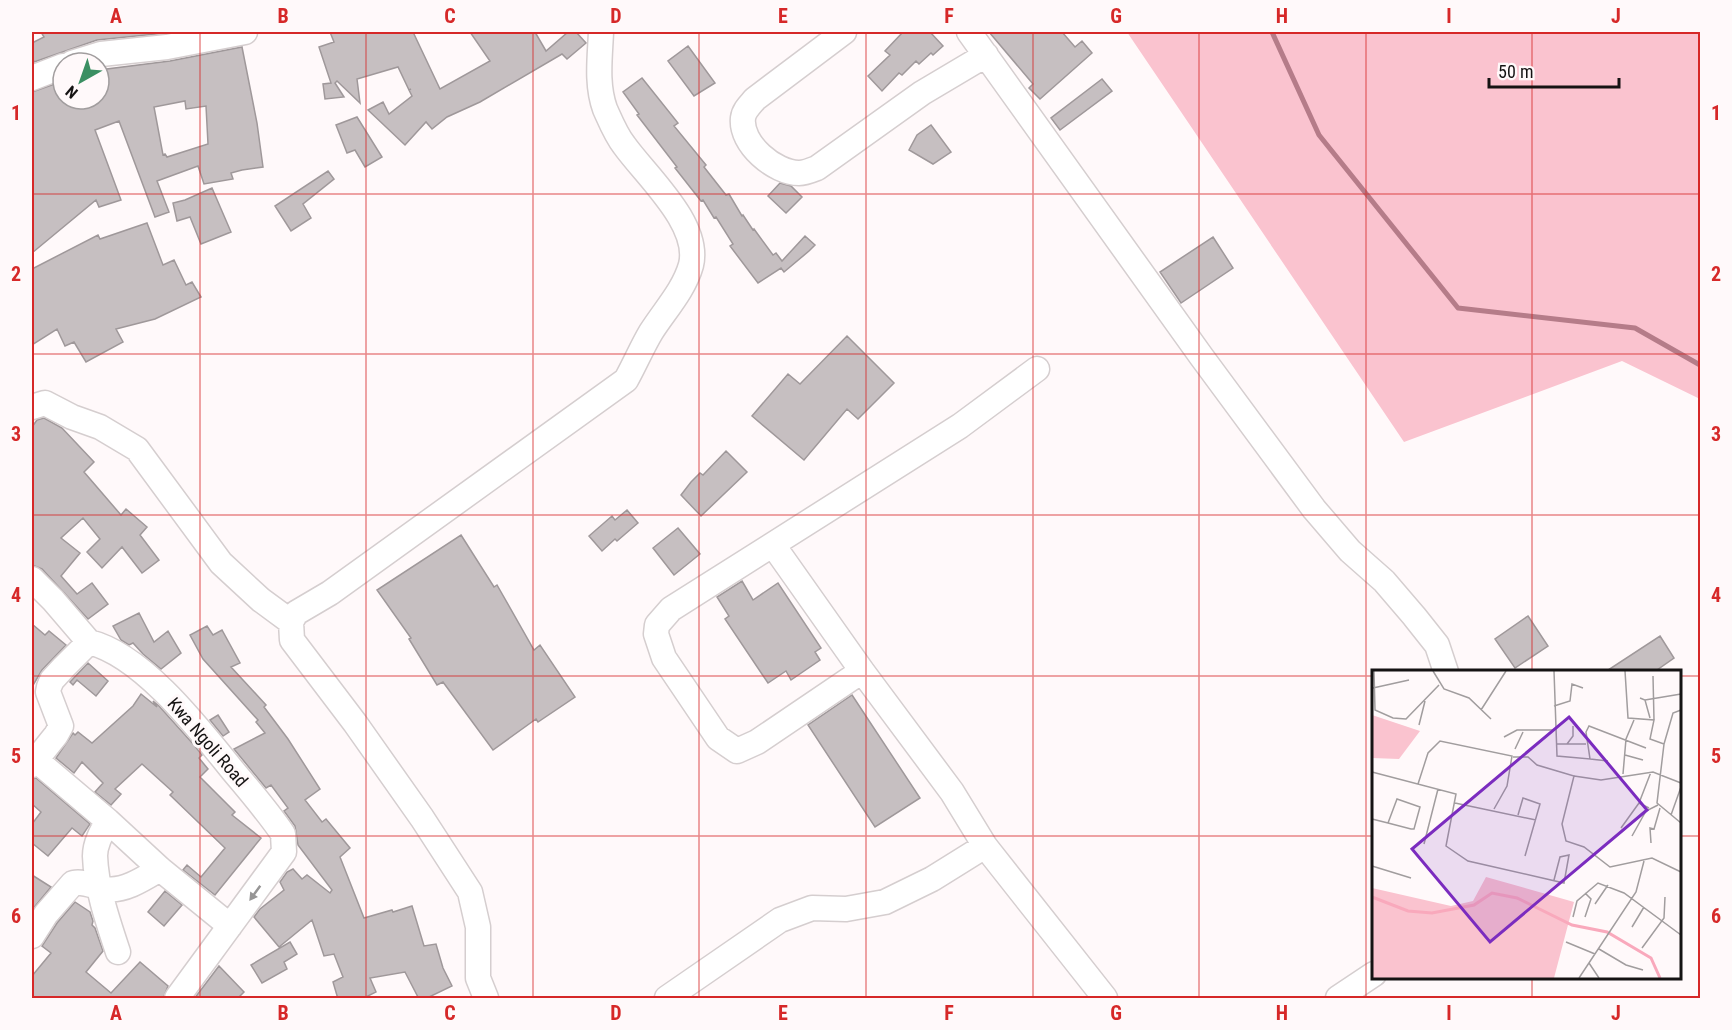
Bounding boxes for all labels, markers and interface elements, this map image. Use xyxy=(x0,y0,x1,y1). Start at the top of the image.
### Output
text: A xyxy=(110,4,122,28)
text: B xyxy=(277,4,289,28)
text: C xyxy=(444,4,456,28)
text: D xyxy=(610,4,622,28)
text: E xyxy=(778,4,788,28)
text: F xyxy=(944,4,954,28)
text: G xyxy=(1110,4,1122,28)
text: H xyxy=(1276,4,1288,28)
text: I xyxy=(1446,4,1452,28)
text: J xyxy=(1611,4,1621,28)
north arrow xyxy=(51,51,111,111)
scale bar xyxy=(1489,51,1620,89)
text: 50 m xyxy=(1498,61,1533,82)
text: N xyxy=(62,82,82,103)
text: 1 xyxy=(11,101,21,125)
text: 1 xyxy=(1711,101,1721,125)
text: 2 xyxy=(11,262,21,286)
text: 2 xyxy=(1711,262,1721,286)
text: 3 xyxy=(11,422,21,446)
text: 3 xyxy=(1711,422,1721,446)
text: 4 xyxy=(11,583,21,607)
text: 4 xyxy=(1711,583,1721,607)
inset map xyxy=(1372,670,1681,979)
street label: Kwa Ngoli Road xyxy=(164,693,252,791)
text: 5 xyxy=(11,744,21,768)
text: 5 xyxy=(1711,744,1721,768)
one-way arrow xyxy=(249,885,261,900)
text: 6 xyxy=(11,904,21,928)
text: 6 xyxy=(1711,904,1721,928)
text: A xyxy=(110,1001,122,1025)
text: B xyxy=(277,1001,289,1025)
text: C xyxy=(444,1001,456,1025)
text: D xyxy=(610,1001,622,1025)
text: E xyxy=(778,1001,788,1025)
text: F xyxy=(944,1001,954,1025)
text: G xyxy=(1110,1001,1122,1025)
text: H xyxy=(1276,1001,1288,1025)
text: I xyxy=(1446,1001,1452,1025)
text: J xyxy=(1611,1001,1621,1025)

